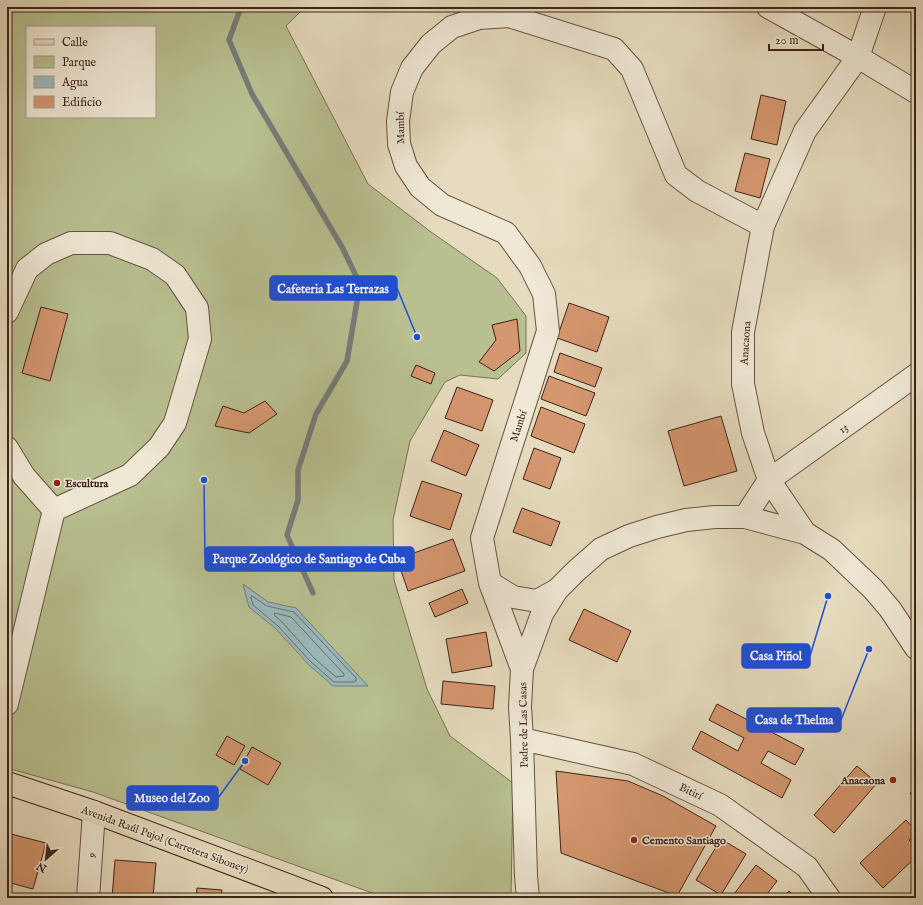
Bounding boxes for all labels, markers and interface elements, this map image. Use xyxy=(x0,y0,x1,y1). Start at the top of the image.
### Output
legend xyxy=(26,26,156,118)
scale bar xyxy=(769,26,823,52)
text: 20 m xyxy=(775,33,798,48)
text: Calle xyxy=(62,35,88,50)
text: Parque xyxy=(62,55,97,71)
text: Agua xyxy=(61,75,89,90)
text: Edificio xyxy=(62,95,102,110)
street label: Mambí xyxy=(394,111,408,144)
callout: Cafeteria Las Terrazas xyxy=(270,276,397,300)
text: Cafeteria Las Terrazas xyxy=(277,282,389,297)
street label: Anacaona xyxy=(737,320,755,367)
street label: Mambí xyxy=(507,408,531,444)
street label: 13 xyxy=(836,421,851,437)
place label: Escultura xyxy=(65,477,108,491)
marker: Escultura xyxy=(52,478,62,488)
callout: Parque Zoológico de Santiago de Cuba xyxy=(205,547,414,571)
text: Parque Zoológico de Santiago de Cuba xyxy=(213,552,406,568)
callout: Casa Piñol xyxy=(742,644,810,668)
text: Casa Piñol xyxy=(750,649,803,664)
street label: Padre de Las Casas xyxy=(516,682,532,768)
callout: Casa de Thelma xyxy=(747,708,841,732)
text: Casa de Thelma xyxy=(755,713,834,728)
place label: Anacaona xyxy=(840,774,885,788)
marker: Anacaona xyxy=(888,775,898,785)
street label: Bitirí xyxy=(677,781,705,804)
callout: Museo del Zoo xyxy=(127,786,218,810)
text: Museo del Zoo xyxy=(134,791,210,806)
street label: Avenida Raúl Pujol (Carretera Siboney) xyxy=(78,803,250,877)
place label: Cemento Santiago xyxy=(642,834,726,848)
marker: Cemento Santiago xyxy=(629,835,639,845)
north arrow xyxy=(26,839,66,879)
street label: 9 xyxy=(85,852,99,859)
text: N xyxy=(34,858,50,876)

